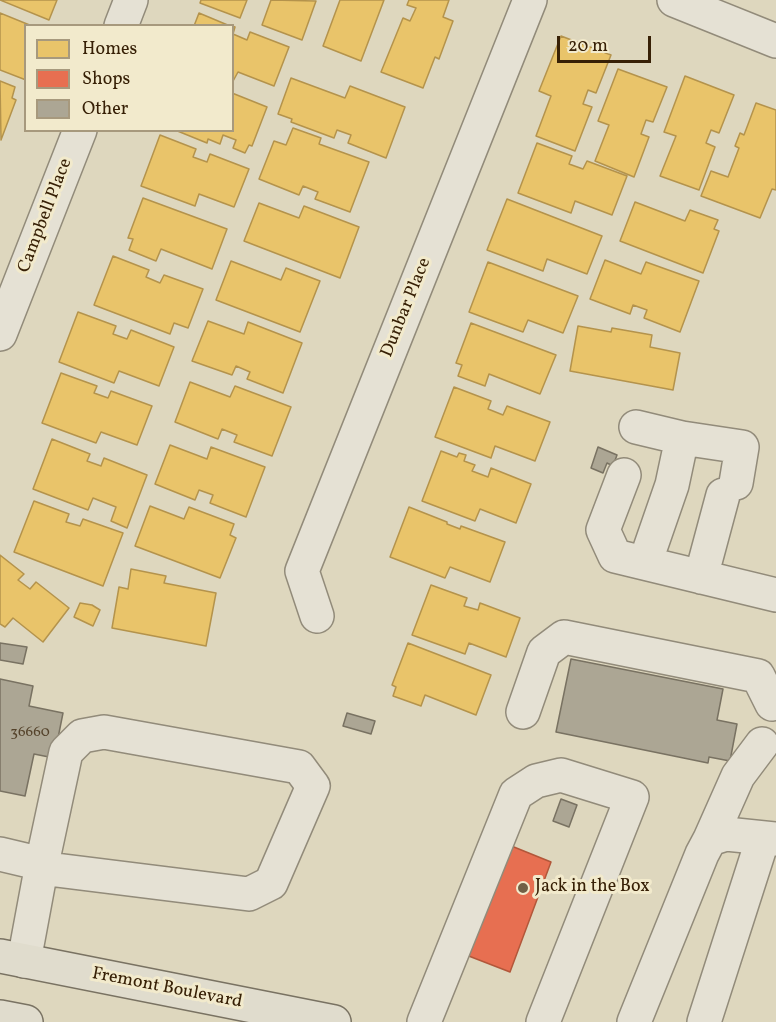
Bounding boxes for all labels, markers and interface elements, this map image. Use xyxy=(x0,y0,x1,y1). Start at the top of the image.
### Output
legend xyxy=(24,24,234,132)
scale bar xyxy=(560,24,654,62)
text: 20 m xyxy=(568,34,608,59)
text: Homes xyxy=(82,37,137,62)
text: Shops xyxy=(82,67,130,92)
text: Other xyxy=(82,97,128,122)
street label: Campbell Place xyxy=(14,156,78,276)
street label: Dunbar Place xyxy=(377,255,437,361)
house number: 36660 xyxy=(10,724,50,742)
place label: Jack in the Box xyxy=(535,877,650,899)
marker: Jack in the Box xyxy=(516,881,530,895)
street label: Fremont Boulevard xyxy=(90,964,244,1014)

